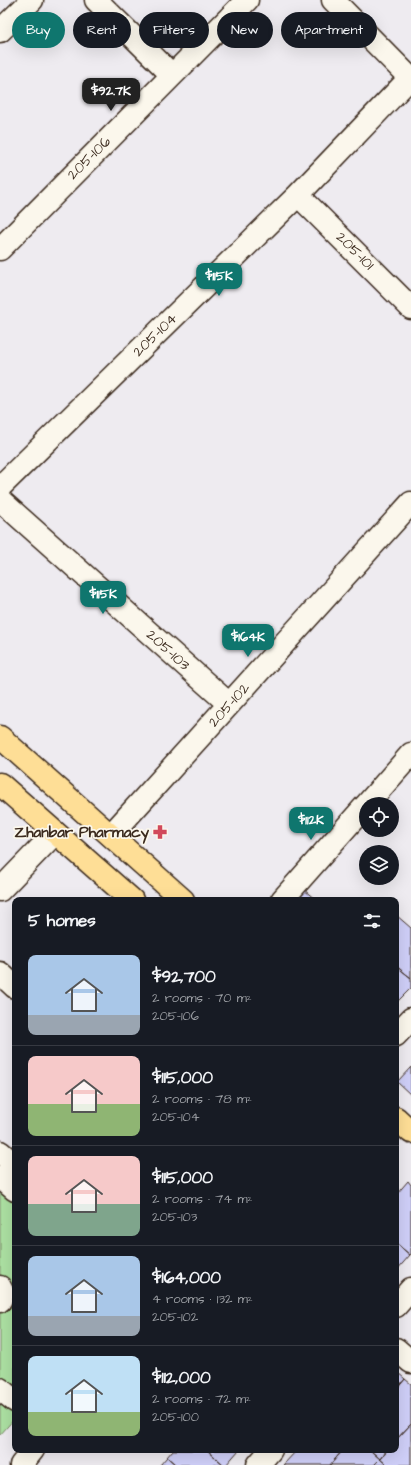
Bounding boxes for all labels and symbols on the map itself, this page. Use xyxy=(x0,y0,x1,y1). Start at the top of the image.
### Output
pin: $92.7K xyxy=(78,78,144,112)
street label: 205-106 xyxy=(62,131,116,185)
street label: 205-101 xyxy=(331,227,379,275)
pin: $115K xyxy=(191,263,247,297)
street label: 205-104 xyxy=(128,308,182,362)
pin: $115K xyxy=(75,581,131,615)
pin: $164K xyxy=(220,624,276,658)
street label: 205-103 xyxy=(142,625,195,676)
street label: 205-102 xyxy=(203,678,255,732)
pin: $112K xyxy=(283,807,339,841)
place label: Zhanbar Pharmacy xyxy=(14,822,150,844)
pharmacy icon: Zhanbar Pharmacy xyxy=(152,824,168,840)

